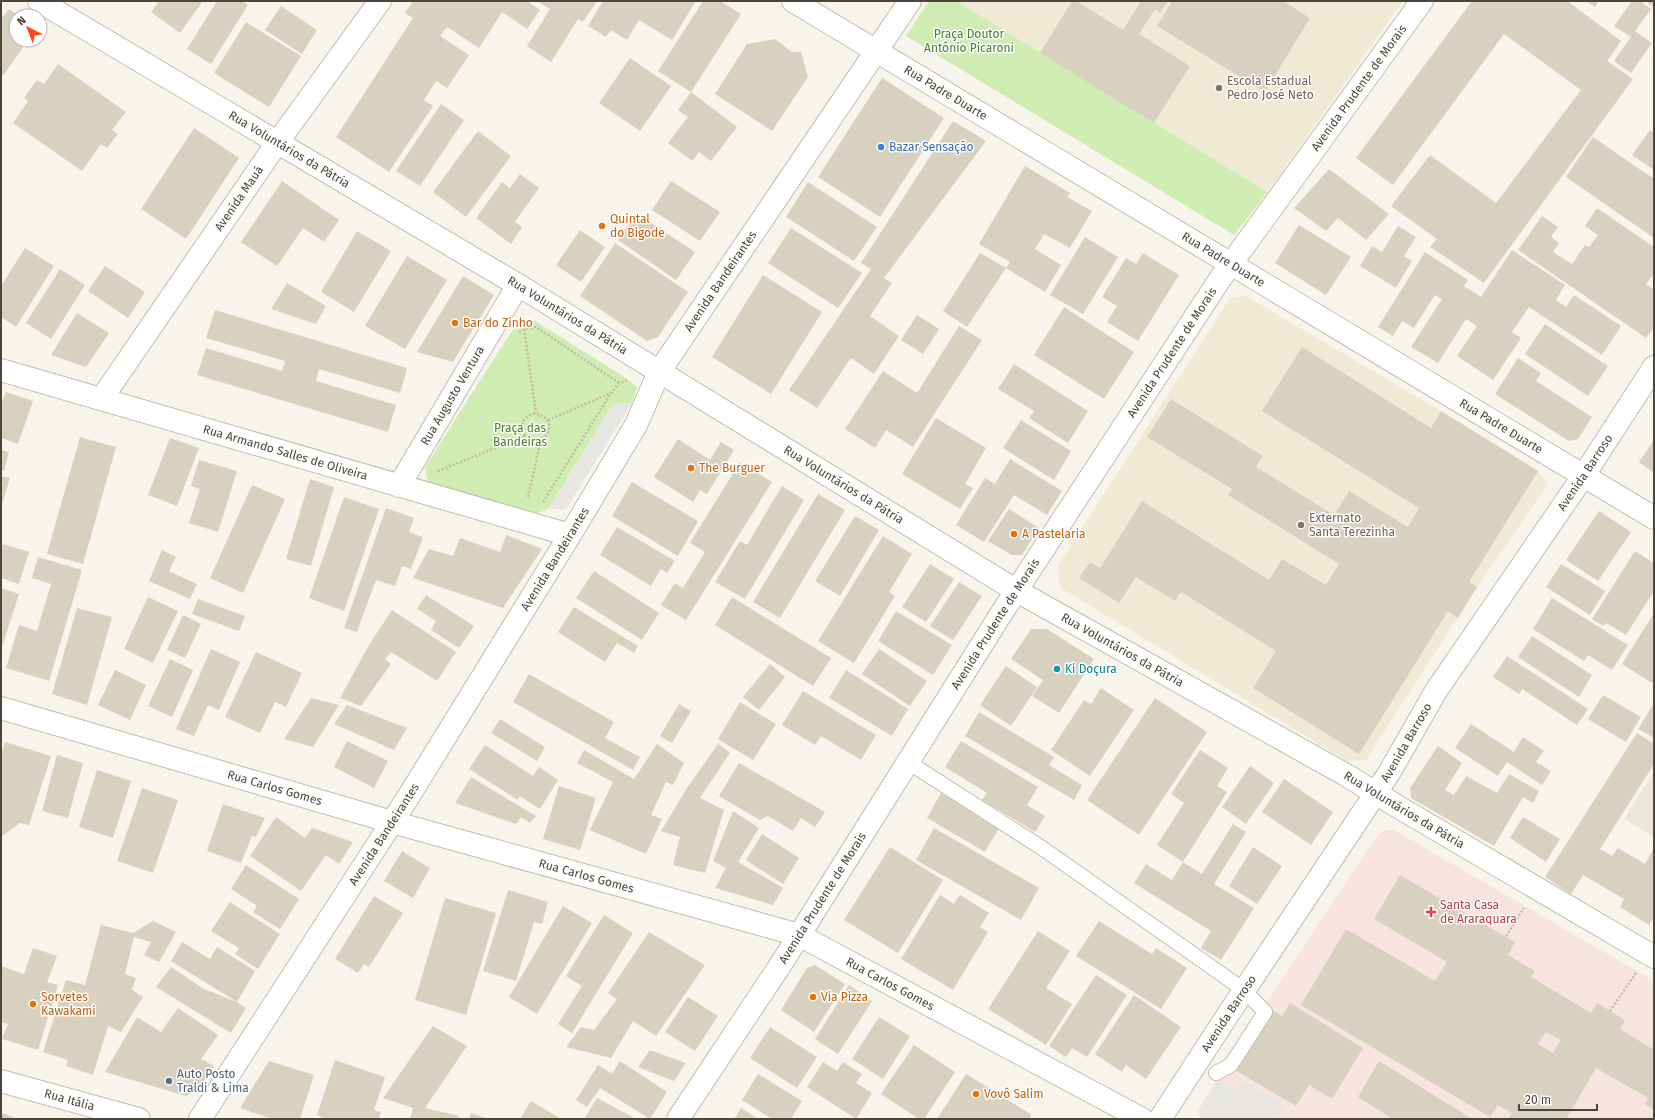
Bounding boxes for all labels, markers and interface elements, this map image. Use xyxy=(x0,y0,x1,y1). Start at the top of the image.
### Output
north arrow xyxy=(8,8,48,48)
text: N xyxy=(15,14,29,28)
street label: Avenida Prudente de Morais xyxy=(1308,22,1410,154)
park label: Praça Doutor Antônio Picaroni xyxy=(924,27,1014,55)
street label: Rua Padre Duarte xyxy=(901,62,990,123)
place label: Escola Estadual Pedro José Neto xyxy=(1227,74,1314,102)
marker: Escola Estadual Pedro José Neto xyxy=(1214,83,1224,93)
street label: Rua Voluntários da Pátria xyxy=(226,108,352,191)
place label: Bazar Sensação xyxy=(889,140,974,154)
marker: Bazar Sensação xyxy=(876,142,886,152)
street label: Avenida Mauá xyxy=(212,163,266,234)
place label: Quintal do Bigode xyxy=(610,212,665,240)
marker: Quintal do Bigode xyxy=(597,221,607,231)
street label: Avenida Bandeirantes xyxy=(681,228,760,334)
street label: Rua Padre Duarte xyxy=(1179,229,1268,290)
street label: Rua Voluntários da Pátria xyxy=(505,273,630,357)
street label: Avenida Prudente de Morais xyxy=(1124,284,1220,420)
place label: Bar do Zinho xyxy=(463,316,533,330)
marker: Bar do Zinho xyxy=(450,318,460,328)
street label: Rua Augusto Ventura xyxy=(418,343,487,448)
street label: Rua Padre Duarte xyxy=(1457,396,1545,457)
park label: Praça das Bandeiras xyxy=(493,421,547,449)
street label: Rua Armando Salles de Oliveira xyxy=(201,422,369,483)
street label: Avenida Barroso xyxy=(1555,432,1616,513)
street label: Rua Voluntários da Pátria xyxy=(781,443,906,527)
place label: The Burguer xyxy=(699,461,765,475)
marker: The Burguer xyxy=(686,463,696,473)
street label: Avenida Bandeirantes xyxy=(518,504,592,613)
place label: Externato Santa Terezinha xyxy=(1309,511,1395,539)
marker: Externato Santa Terezinha xyxy=(1296,520,1306,530)
place label: A Pastelaria xyxy=(1022,527,1086,541)
marker: A Pastelaria xyxy=(1009,529,1019,539)
street label: Avenida Prudente de Morais xyxy=(948,556,1043,692)
street label: Rua Voluntários da Pátria xyxy=(1059,610,1186,690)
place label: Ki Doçura xyxy=(1065,662,1117,676)
marker: Ki Doçura xyxy=(1052,664,1062,674)
street label: Avenida Barroso xyxy=(1378,700,1435,785)
street label: Rua Carlos Gomes xyxy=(226,767,324,808)
street label: Rua Voluntários da Pátria xyxy=(1341,768,1467,851)
street label: Avenida Bandeirantes xyxy=(346,780,422,888)
street label: Avenida Prudente de Morais xyxy=(776,829,869,966)
street label: Rua Carlos Gomes xyxy=(537,856,636,896)
place label: Santa Casa de Araraquara xyxy=(1440,898,1517,926)
marker: Santa Casa de Araraquara xyxy=(1425,906,1437,918)
street label: Rua Carlos Gomes xyxy=(844,954,937,1013)
street label: Avenida Barroso xyxy=(1199,972,1259,1055)
place label: Sorvetes Kawakami xyxy=(41,990,96,1018)
place label: Via Pizza xyxy=(821,990,868,1004)
marker: Via Pizza xyxy=(808,992,818,1002)
marker: Sorvetes Kawakami xyxy=(28,999,38,1009)
place label: Auto Posto Traldi & Lima xyxy=(177,1067,249,1095)
marker: Auto Posto Traldi & Lima xyxy=(164,1076,174,1086)
street label: Rua Itália xyxy=(43,1086,96,1113)
scale bar xyxy=(1519,1086,1597,1112)
place label: Vovô Salim xyxy=(984,1087,1044,1101)
marker: Vovô Salim xyxy=(971,1089,981,1099)
text: 20 m xyxy=(1525,1093,1551,1107)

